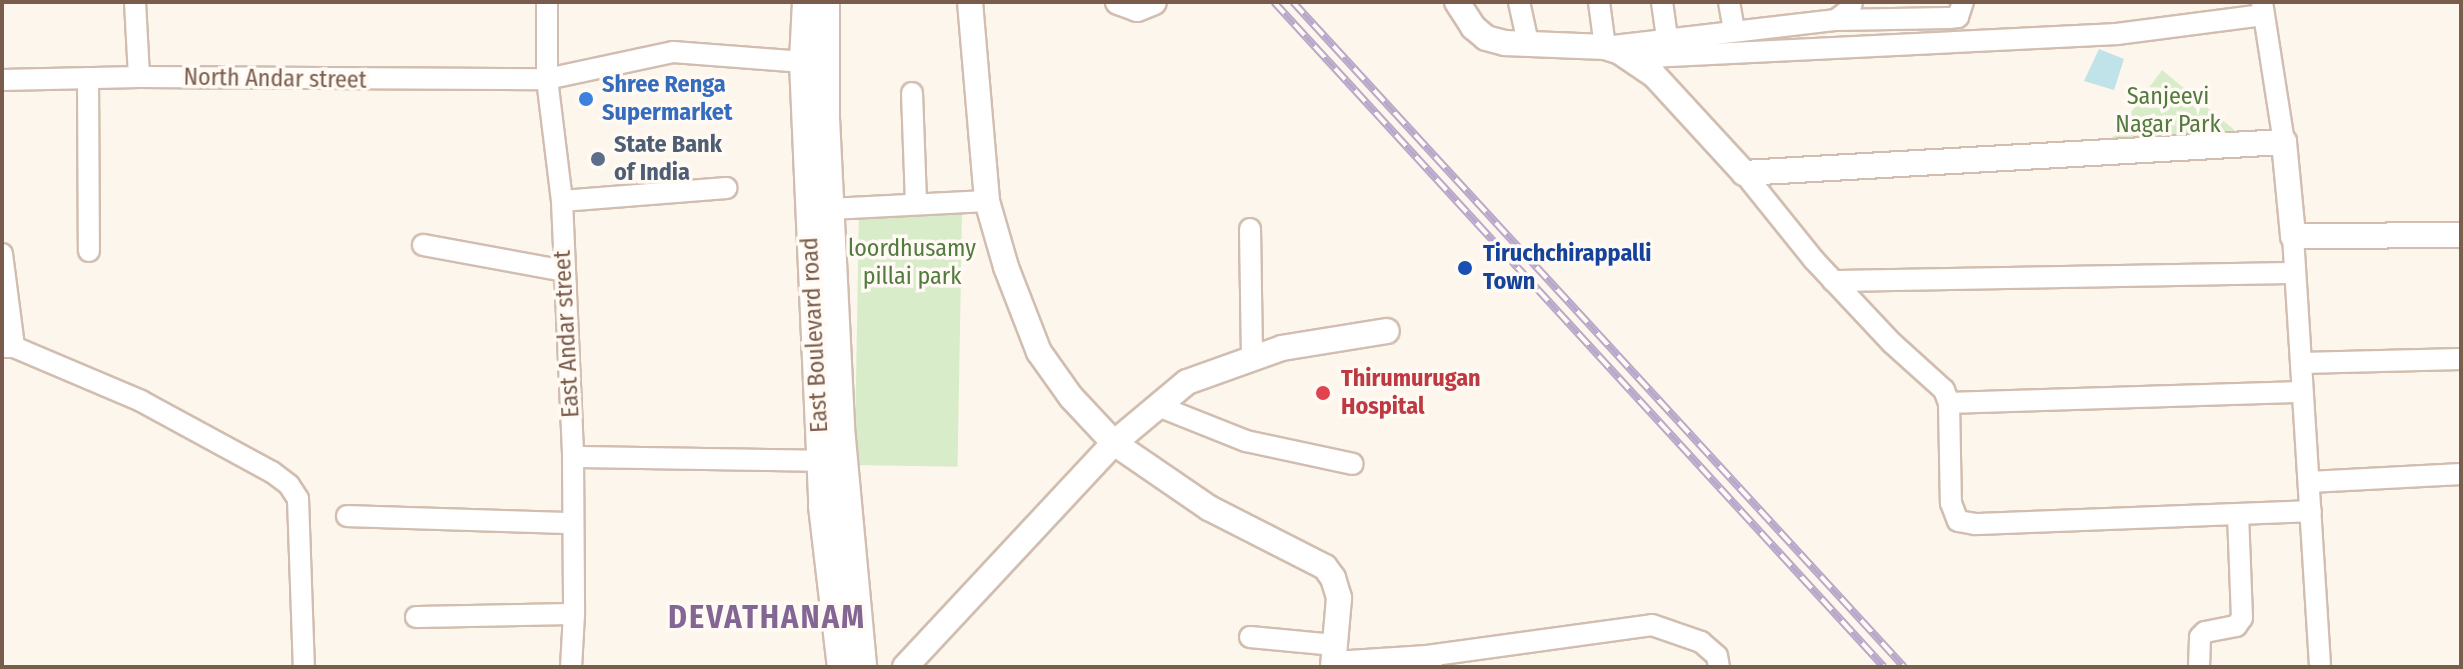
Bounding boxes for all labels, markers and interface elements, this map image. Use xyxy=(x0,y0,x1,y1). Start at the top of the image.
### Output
street label: North Andar street xyxy=(183,63,367,95)
place label: Shree Renga Supermarket xyxy=(602,71,732,127)
park label: Sanjeevi Nagar Park xyxy=(2115,83,2221,139)
marker: Shree Renga Supermarket xyxy=(577,90,595,108)
place label: State Bank of India xyxy=(614,131,722,187)
marker: State Bank of India xyxy=(589,150,607,168)
park label: loordhusamy pillai park xyxy=(848,235,976,291)
street label: East Boulevard road xyxy=(796,237,834,433)
place label: Tiruchchirappalli Town xyxy=(1483,240,1651,296)
street label: East Andar street xyxy=(548,250,586,418)
marker: Tiruchchirappalli Town xyxy=(1454,257,1476,279)
place label: Thirumurugan Hospital xyxy=(1341,365,1481,421)
marker: Thirumurugan Hospital xyxy=(1312,382,1334,404)
district label: DEVATHANAM xyxy=(668,598,866,636)

